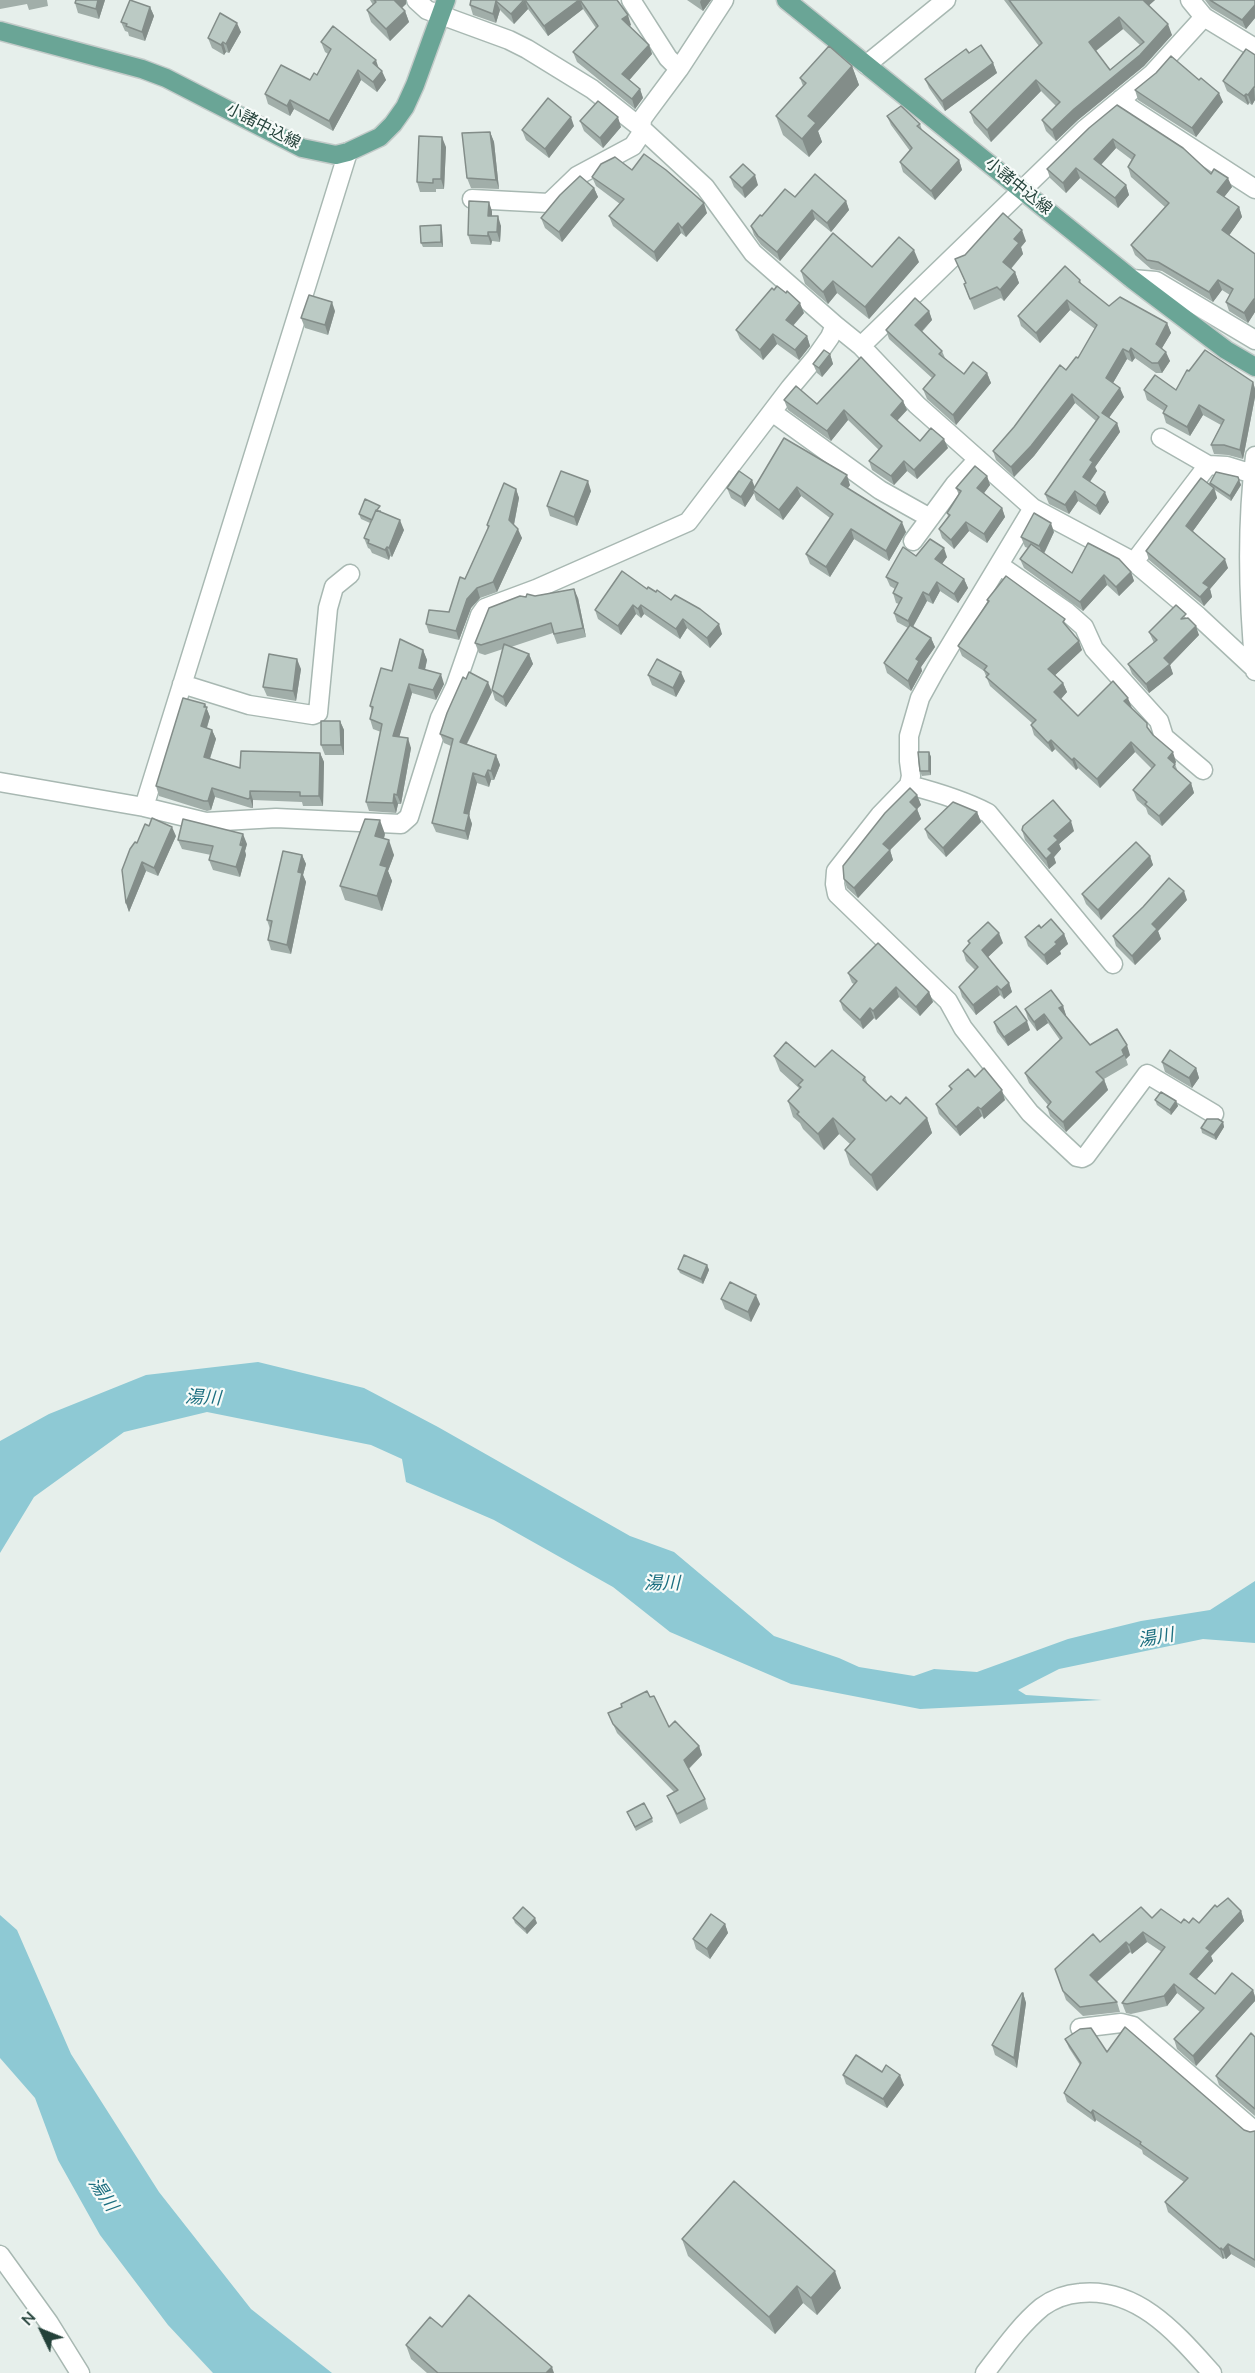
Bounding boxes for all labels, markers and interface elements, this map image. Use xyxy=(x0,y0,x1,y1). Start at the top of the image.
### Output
street label: 小諸中込線 xyxy=(223,100,303,154)
street label: 小諸中込線 xyxy=(981,154,1055,220)
water label: 湯川 xyxy=(184,1387,222,1411)
water label: 湯川 xyxy=(644,1574,680,1596)
water label: 湯川 xyxy=(1136,1625,1176,1653)
water label: 湯川 xyxy=(83,2174,121,2216)
north arrow xyxy=(12,2301,72,2361)
text: N xyxy=(17,2307,41,2331)

